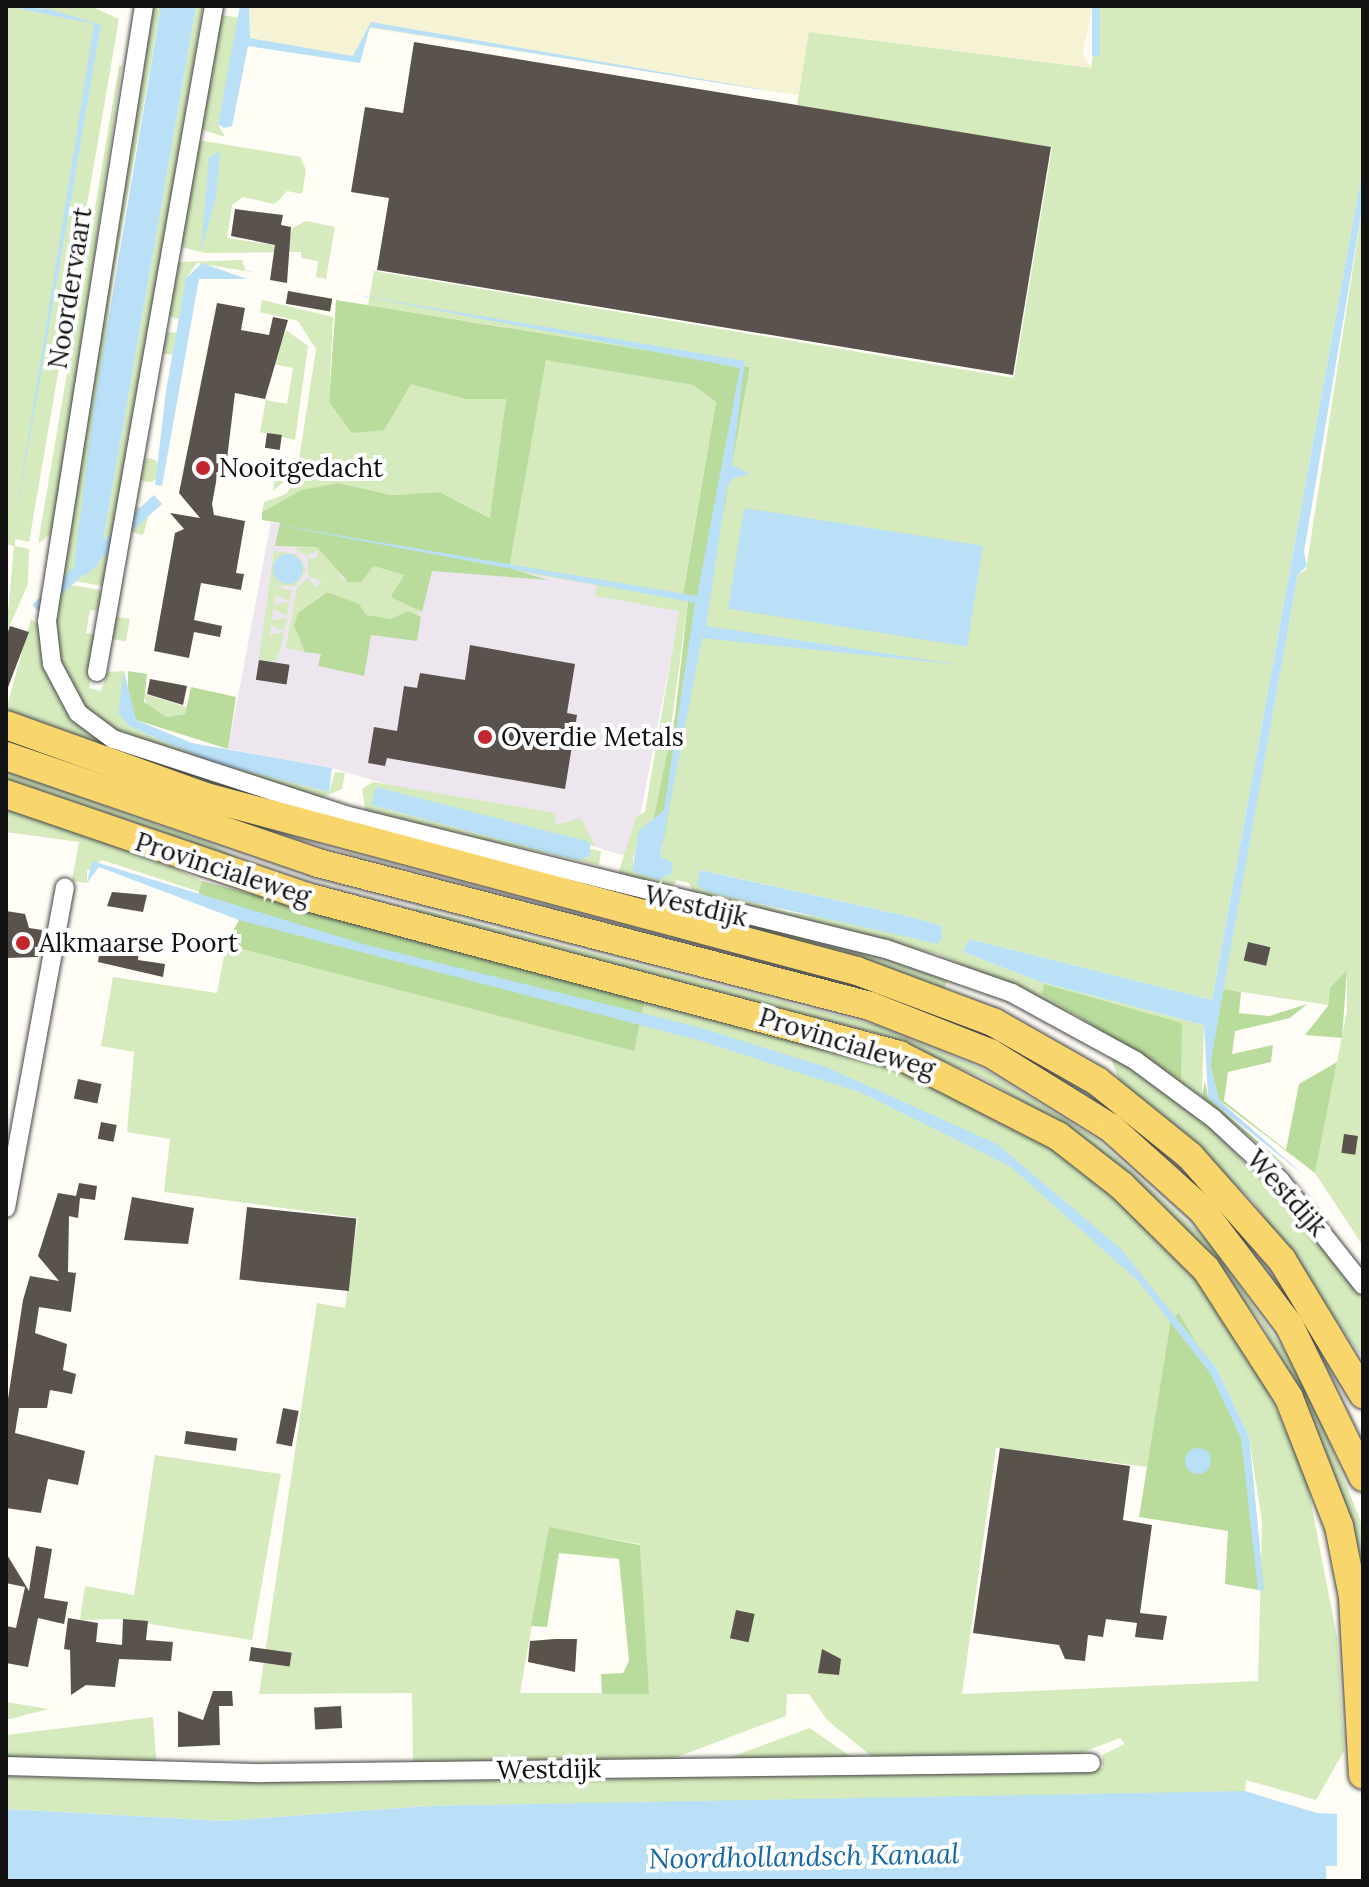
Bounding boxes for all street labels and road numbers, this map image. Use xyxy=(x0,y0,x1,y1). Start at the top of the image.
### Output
street label: Noordervaart xyxy=(42,205,98,371)
street label: Provincialeweg xyxy=(131,826,315,912)
street label: Westdijk xyxy=(642,879,750,933)
street label: Provincialeweg xyxy=(755,1001,939,1085)
street label: Westdijk xyxy=(1240,1144,1334,1242)
street label: Westdijk xyxy=(496,1752,602,1786)

